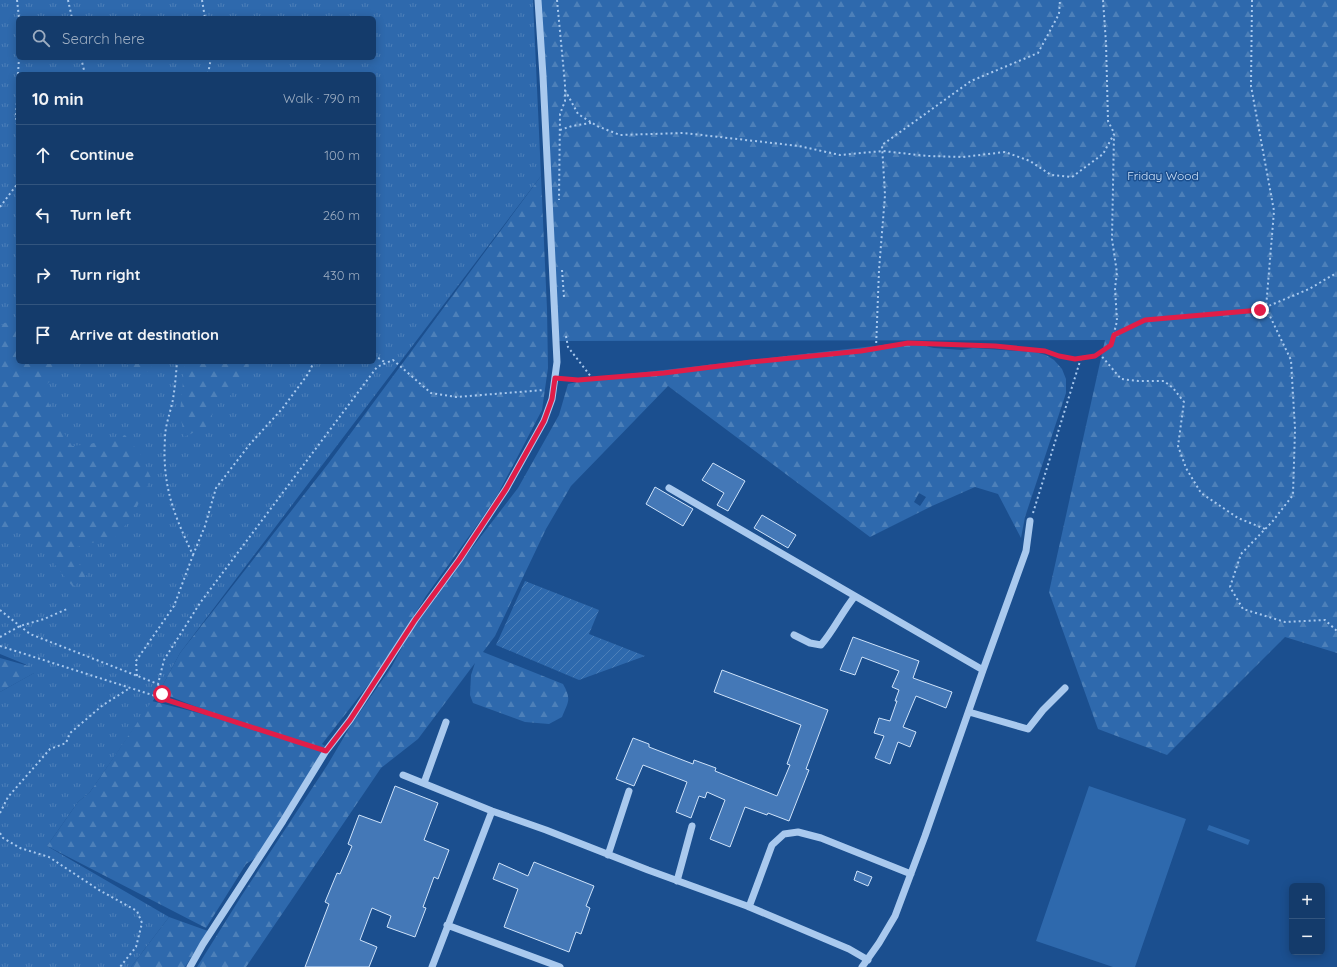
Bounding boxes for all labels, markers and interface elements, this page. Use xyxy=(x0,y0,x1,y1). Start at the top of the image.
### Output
search box xyxy=(16,16,376,60)
icon: search xyxy=(30,27,52,49)
text: Search here xyxy=(62,29,145,48)
text: 10 min xyxy=(32,88,84,109)
text: Walk · 790 m xyxy=(283,90,360,106)
icon: ahead xyxy=(32,144,54,166)
text: Continue xyxy=(70,145,134,164)
text: 100 m xyxy=(324,147,360,163)
park label: Friday Wood xyxy=(1127,168,1199,183)
icon: left xyxy=(32,204,54,226)
text: Turn left xyxy=(70,205,132,224)
text: 260 m xyxy=(323,207,360,223)
icon: right xyxy=(32,264,54,286)
text: Turn right xyxy=(70,265,141,284)
text: 430 m xyxy=(323,267,360,283)
route end xyxy=(1251,301,1269,319)
icon: arrive xyxy=(32,324,54,346)
text: Arrive at destination xyxy=(70,325,219,344)
route start xyxy=(153,685,171,703)
map controls xyxy=(1289,883,1325,955)
button: + xyxy=(1289,883,1325,919)
button: − xyxy=(1289,919,1325,955)

